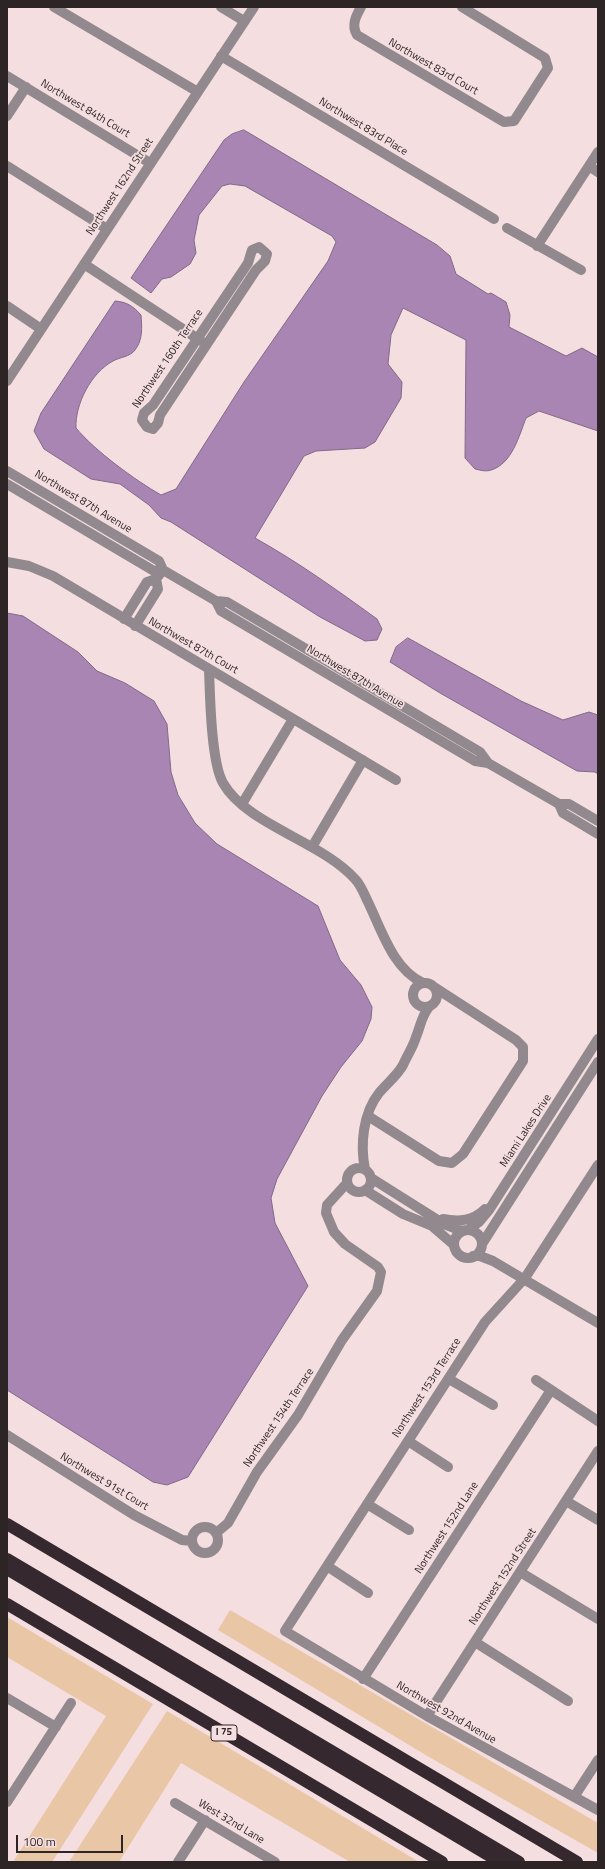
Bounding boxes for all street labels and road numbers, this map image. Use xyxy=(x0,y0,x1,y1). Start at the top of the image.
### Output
street label: Northwest 83rd Court xyxy=(386,36,480,98)
street label: Northwest 84th Court xyxy=(38,77,132,141)
street label: Northwest 83rd Place xyxy=(316,95,410,159)
street label: Northwest 162nd Street xyxy=(84,136,156,238)
street label: Northwest 160th Terrace xyxy=(130,307,206,411)
street label: Northwest 87th Avenue xyxy=(32,468,134,536)
street label: Northwest 87th Court xyxy=(146,615,240,677)
street label: Northwest 87th Avenue xyxy=(304,643,406,711)
street label: Miami Lakes Drive xyxy=(498,1092,554,1170)
street label: Northwest 153rd Terrace xyxy=(390,1336,464,1440)
street label: Northwest 154th Terrace xyxy=(241,1366,317,1470)
street label: Northwest 91st Court xyxy=(57,1450,151,1514)
street label: Northwest 152nd Lane xyxy=(412,1480,482,1576)
street label: Northwest 152nd Street xyxy=(467,1526,539,1628)
street label: Northwest 92nd Avenue xyxy=(394,1679,498,1747)
road number: I 75 xyxy=(211,1725,237,1741)
street label: West 32nd Lane xyxy=(195,1797,267,1847)

